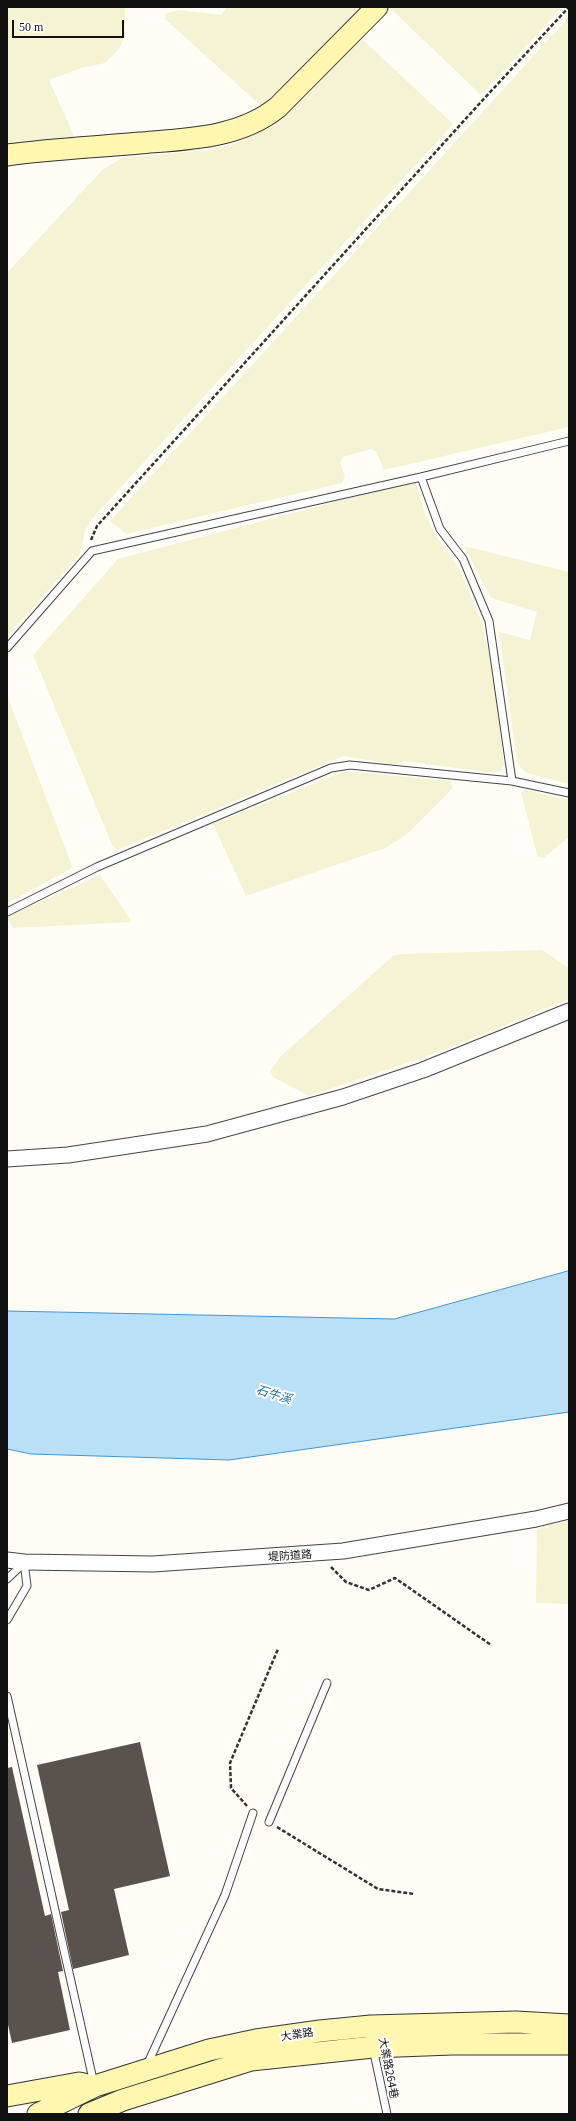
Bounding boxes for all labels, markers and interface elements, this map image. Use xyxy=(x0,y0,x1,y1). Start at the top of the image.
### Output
scale bar xyxy=(14,12,126,38)
text: 50 m xyxy=(19,20,43,34)
water label: 石牛溪 xyxy=(255,1382,293,1406)
street label: 堤防道路 xyxy=(268,1547,312,1563)
street label: 大業路 xyxy=(280,2025,314,2043)
street label: 大業路264巷 xyxy=(377,2036,401,2100)

